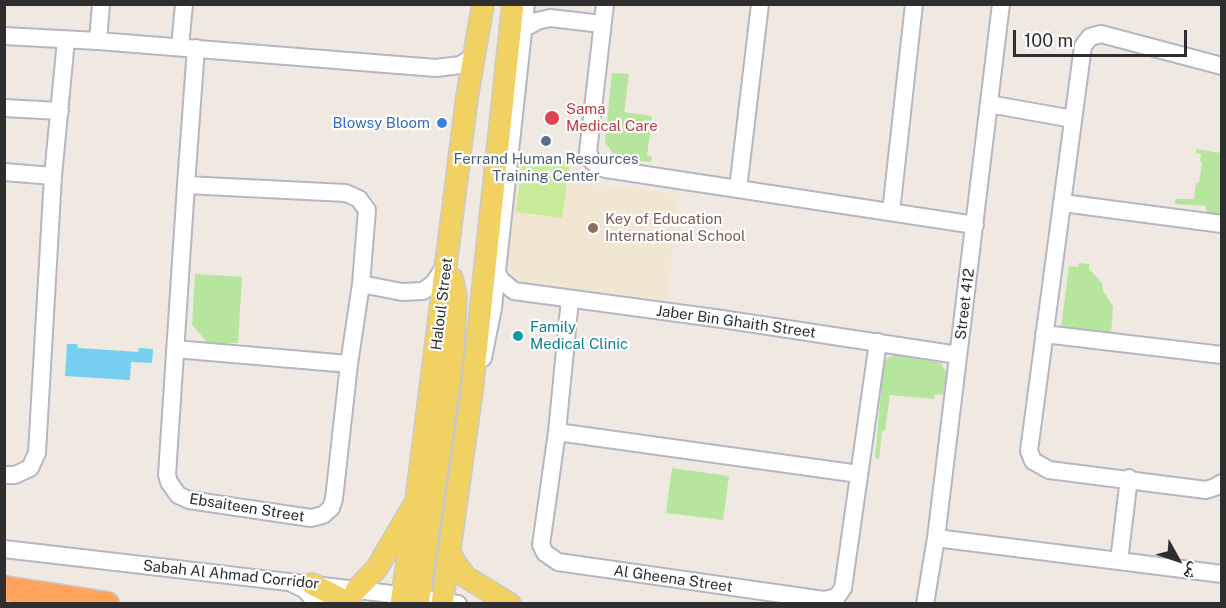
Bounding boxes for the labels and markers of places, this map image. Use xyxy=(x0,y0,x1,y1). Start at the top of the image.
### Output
place label: Sama Medical Care xyxy=(566,100,658,135)
marker: Sama Medical Care xyxy=(543,109,561,127)
place label: Blowsy Bloom xyxy=(332,114,430,132)
marker: Blowsy Bloom xyxy=(435,116,449,130)
marker: Ferrand Human Resources Training Center xyxy=(539,134,553,148)
place label: Ferrand Human Resources Training Center xyxy=(453,150,639,185)
place label: Key of Education International School xyxy=(605,210,746,245)
marker: Key of Education International School xyxy=(586,221,600,235)
place label: Family Medical Clinic xyxy=(530,318,628,353)
marker: Family Medical Clinic xyxy=(511,329,525,343)

